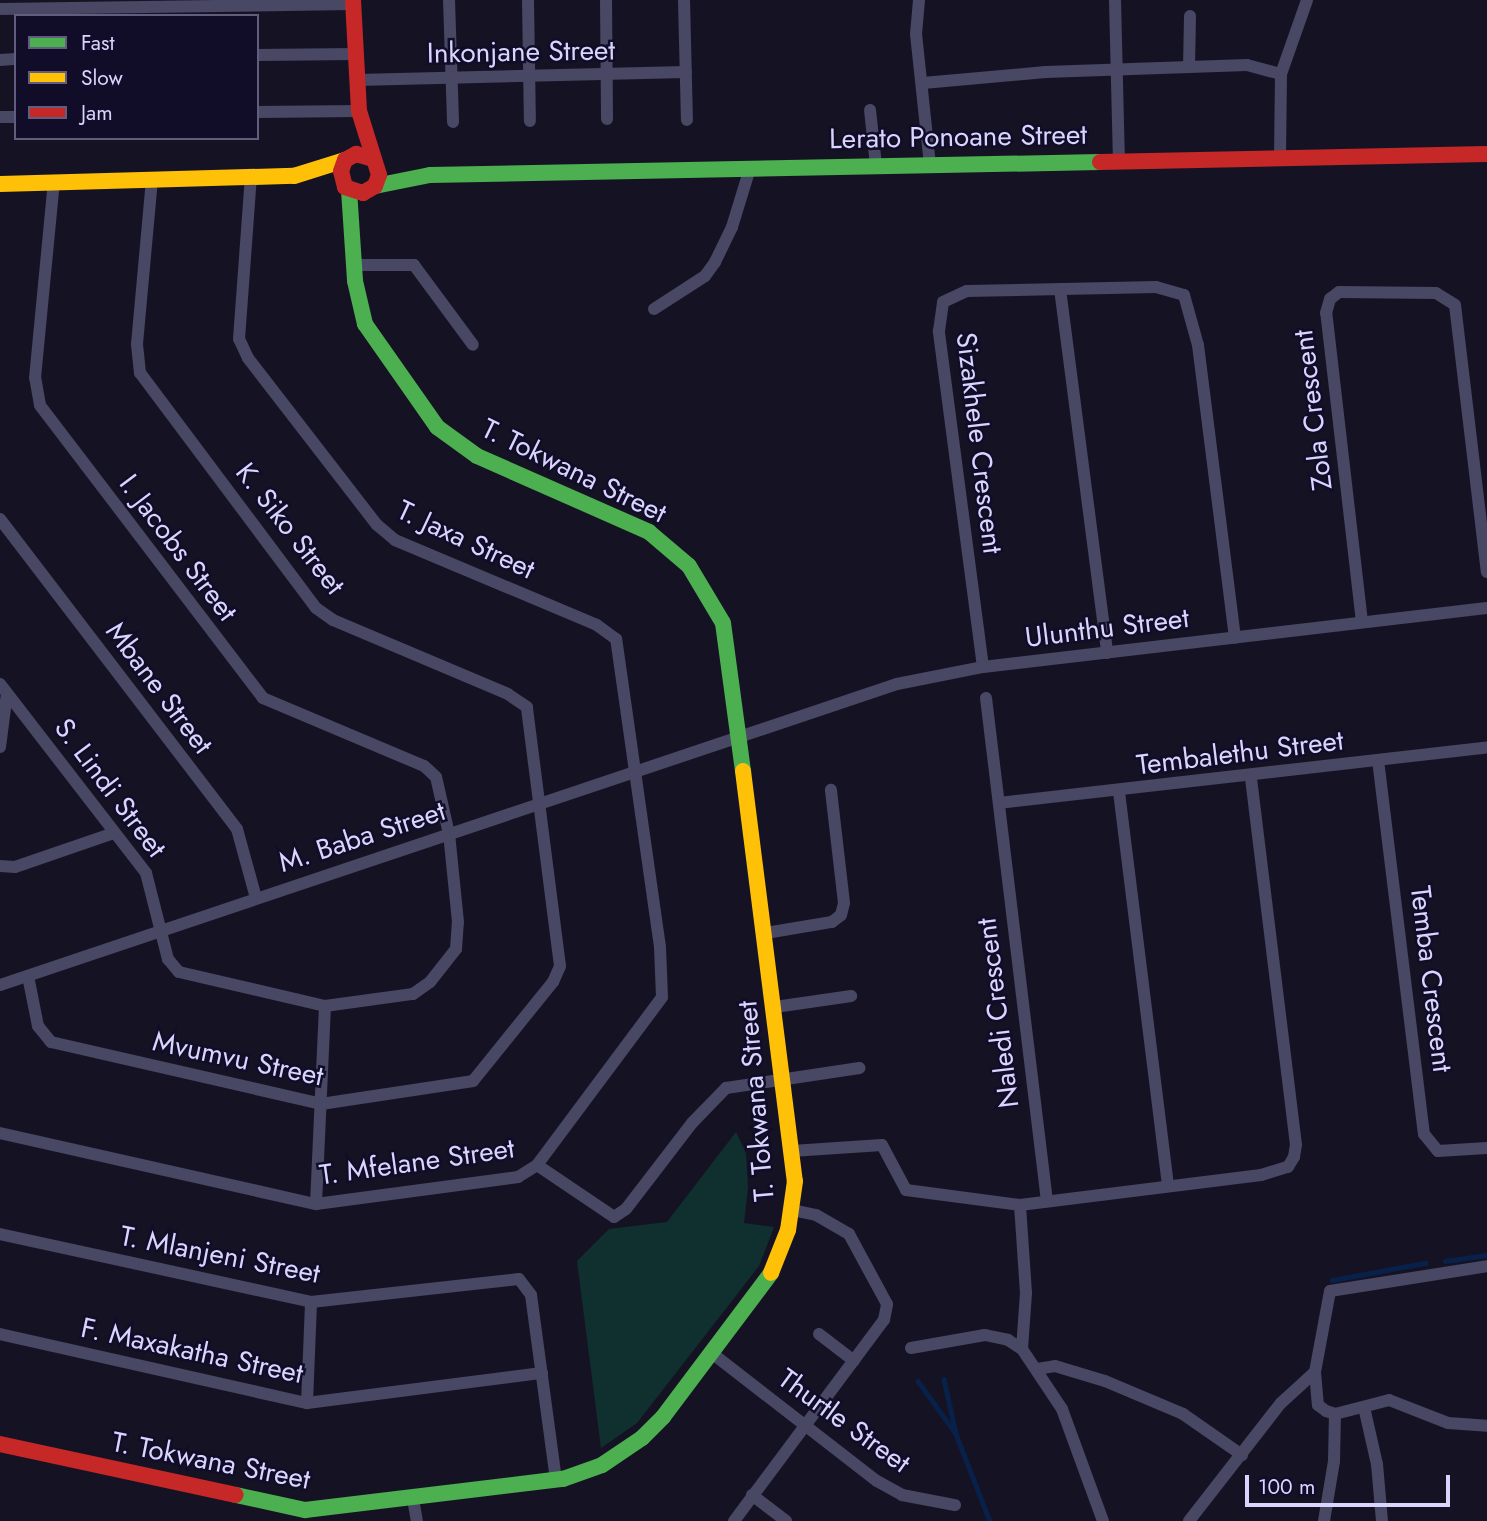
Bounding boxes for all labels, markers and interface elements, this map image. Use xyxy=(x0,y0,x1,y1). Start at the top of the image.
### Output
legend xyxy=(14,14,259,140)
text: Fast xyxy=(81,28,114,58)
street label: Inkonjane Street xyxy=(427,34,615,70)
text: Slow xyxy=(81,63,123,93)
text: Jam xyxy=(81,98,113,128)
street label: Lerato Ponoane Street xyxy=(829,118,1087,156)
street label: Zola Crescent xyxy=(1286,328,1340,492)
street label: Sizakhele Crescent xyxy=(949,330,1009,556)
street label: T. Tokwana Street xyxy=(476,412,672,530)
street label: K. Siko Street xyxy=(228,457,352,601)
street label: I. Jacobs Street xyxy=(112,468,244,628)
street label: T. Jaxa Street xyxy=(392,494,540,586)
street label: Ulunthu Street xyxy=(1023,601,1191,655)
street label: Mbane Street xyxy=(99,615,219,761)
street label: S. Lindi Street xyxy=(47,712,173,864)
street label: Tembalethu Street xyxy=(1135,724,1345,782)
street label: M. Baba Street xyxy=(274,794,450,880)
street label: Temba Crescent xyxy=(1403,884,1459,1074)
street label: Naledi Crescent xyxy=(970,916,1026,1110)
street label: T. Tokwana Street xyxy=(730,999,782,1203)
street label: Mvumvu Street xyxy=(150,1025,326,1093)
street label: T. Mfelane Street xyxy=(317,1132,517,1192)
street label: T. Mlanjeni Street xyxy=(117,1219,323,1291)
street label: F. Maxakatha Street xyxy=(78,1311,306,1391)
street label: Thurtle Street xyxy=(772,1362,916,1480)
street label: T. Tokwana Street xyxy=(109,1425,313,1497)
scale bar xyxy=(1249,1462,1454,1506)
text: 100 m xyxy=(1258,1472,1315,1502)

